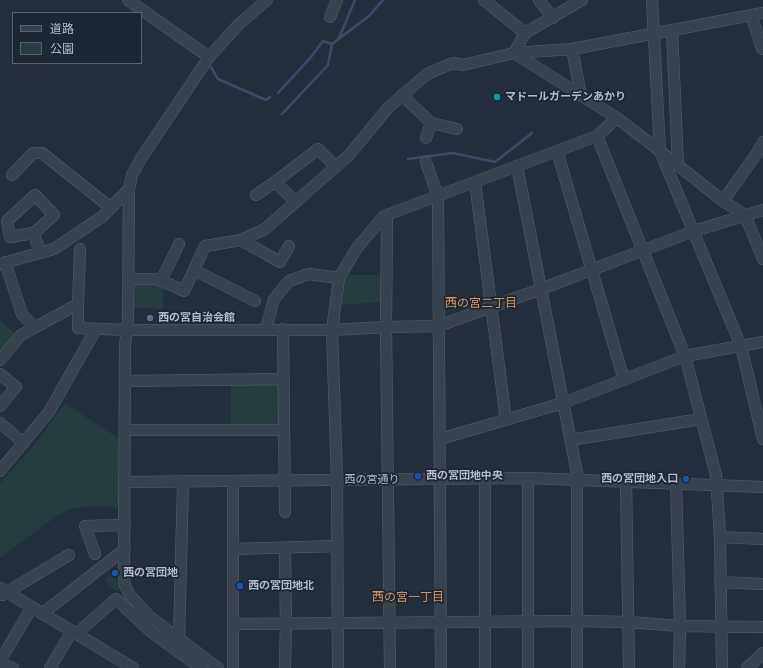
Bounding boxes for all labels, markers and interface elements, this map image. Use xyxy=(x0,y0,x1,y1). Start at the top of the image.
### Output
legend xyxy=(12,12,142,64)
text: 道路 xyxy=(50,20,74,37)
text: 公園 xyxy=(50,40,74,57)
place label: マドールガーデンあかり xyxy=(505,90,626,104)
marker: マドールガーデンあかり xyxy=(492,92,502,102)
district label: 西の宮二丁目 xyxy=(445,297,517,311)
place label: 西の宮自治会館 xyxy=(158,311,235,325)
marker: 西の宮自治会館 xyxy=(145,313,155,323)
place label: 西の宮団地中央 xyxy=(426,469,503,483)
marker: 西の宮団地中央 xyxy=(413,471,423,481)
place label: 西の宮団地入口 xyxy=(601,472,678,486)
street label: 西の宮通り xyxy=(345,473,399,487)
marker: 西の宮団地入口 xyxy=(681,474,691,484)
place label: 西の宮団地 xyxy=(123,566,178,580)
marker: 西の宮団地 xyxy=(110,568,120,578)
place label: 西の宮団地北 xyxy=(248,579,314,593)
marker: 西の宮団地北 xyxy=(235,581,245,591)
district label: 西の宮一丁目 xyxy=(372,591,444,605)

